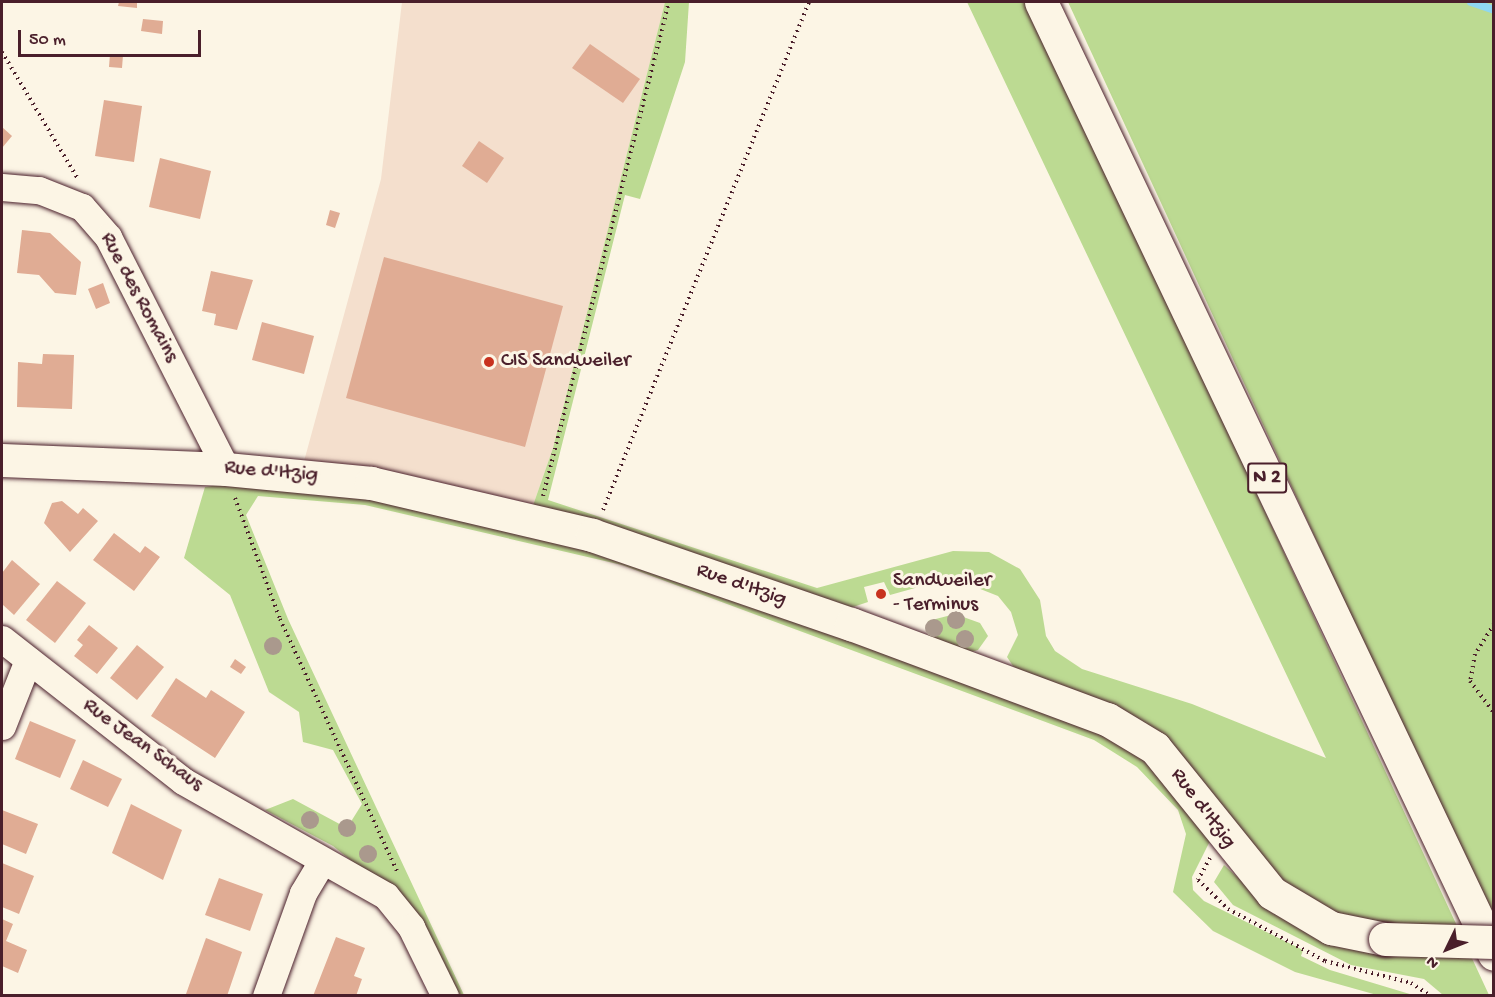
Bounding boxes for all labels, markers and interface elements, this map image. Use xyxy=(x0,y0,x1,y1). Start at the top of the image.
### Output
scale bar xyxy=(21,18,204,56)
text: 50 m xyxy=(29,30,66,51)
street label: Rue des Romains xyxy=(93,229,183,367)
place label: CIS Sandweiler xyxy=(501,349,630,375)
marker: CIS Sandweiler xyxy=(482,355,496,369)
street label: Rue d'Itzig xyxy=(223,456,319,490)
road number: N 2 xyxy=(1246,461,1288,495)
street label: Rue d'Itzig xyxy=(693,559,789,613)
place label: Sandweiler - Terminus xyxy=(893,569,991,619)
marker: Sandweiler - Terminus xyxy=(874,587,888,601)
street label: Rue Jean Schaus xyxy=(77,694,207,798)
street label: Rue d'Itzig xyxy=(1164,764,1240,854)
north arrow xyxy=(1417,919,1477,979)
text: N xyxy=(1423,951,1444,972)

